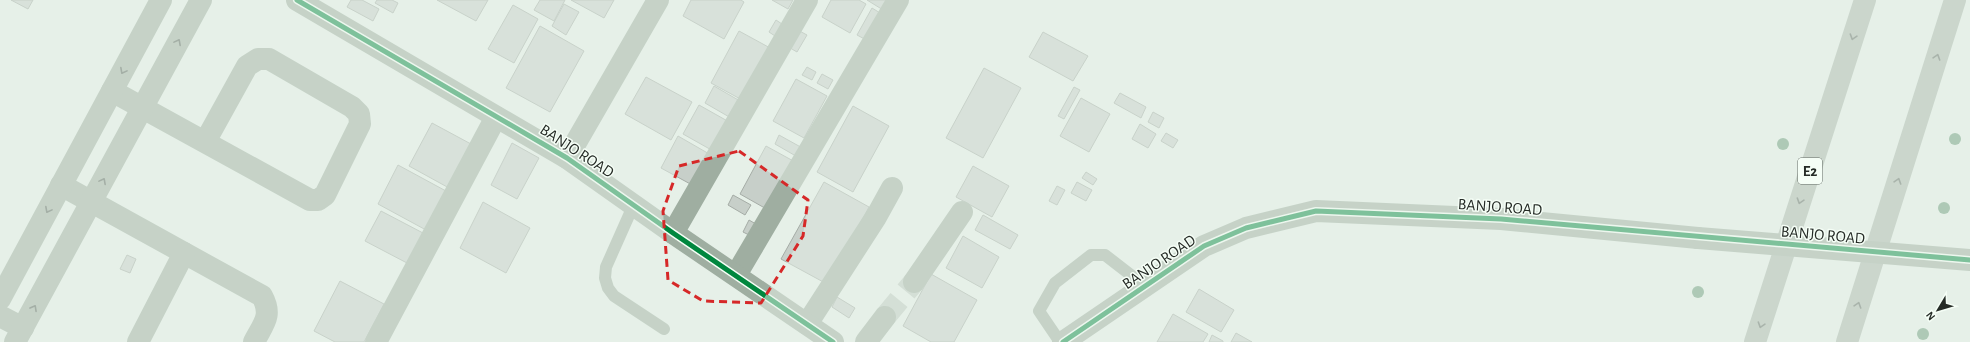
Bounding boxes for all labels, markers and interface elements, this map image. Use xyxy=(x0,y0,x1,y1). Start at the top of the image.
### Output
one-way arrow xyxy=(1849,33,1858,40)
one-way arrow xyxy=(173,39,181,47)
one-way arrow xyxy=(1932,54,1941,61)
one-way arrow xyxy=(120,67,128,74)
street label: BANJO ROAD xyxy=(537,121,617,181)
road number: E2 xyxy=(1798,158,1822,184)
one-way arrow xyxy=(98,178,105,186)
one-way arrow xyxy=(1893,178,1902,185)
street label: BANJO ROAD xyxy=(1457,196,1543,218)
one-way arrow xyxy=(1797,197,1805,204)
one-way arrow xyxy=(45,206,52,213)
street label: BANJO ROAD xyxy=(1780,223,1866,247)
street label: BANJO ROAD xyxy=(1119,232,1199,292)
north arrow xyxy=(1918,290,1958,330)
one-way arrow xyxy=(1853,302,1862,309)
one-way arrow xyxy=(29,305,36,312)
text: N xyxy=(1924,309,1937,322)
one-way arrow xyxy=(1757,321,1766,328)

